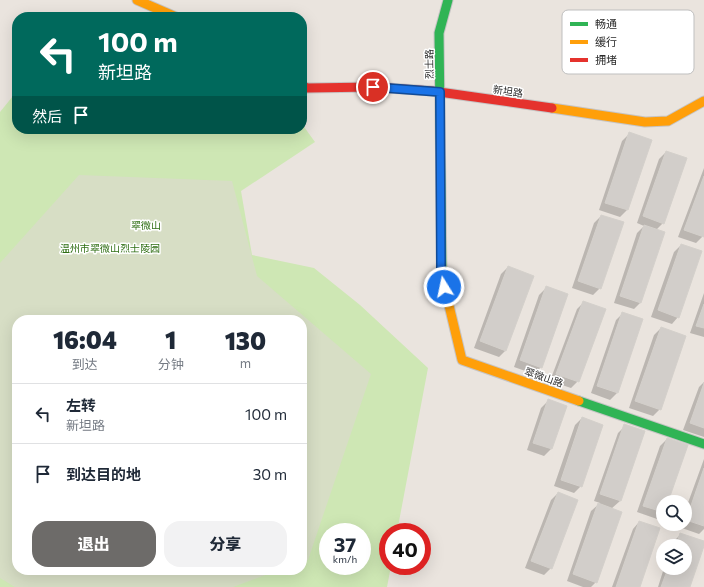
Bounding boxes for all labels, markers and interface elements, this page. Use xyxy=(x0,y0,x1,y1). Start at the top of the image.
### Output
legend xyxy=(562,10,694,74)
text: 畅通 xyxy=(595,17,617,30)
text: 100 m xyxy=(98,24,178,58)
icon: left xyxy=(32,28,84,80)
text: 缓行 xyxy=(595,35,617,48)
street label: 烈士路 xyxy=(423,49,435,79)
text: 拥堵 xyxy=(595,53,617,66)
text: 新坦路 xyxy=(98,61,152,83)
pin xyxy=(356,70,390,104)
icon: arrive xyxy=(362,76,384,98)
street label: 新坦路 xyxy=(492,83,524,99)
icon: arrive xyxy=(70,104,92,126)
text: 然后 xyxy=(32,107,62,125)
park label: 翠微山 xyxy=(131,219,161,231)
park label: 温州市翠微山烈士陵园 xyxy=(60,242,160,254)
position arrow xyxy=(423,266,465,308)
text: 16:04 xyxy=(53,325,117,354)
text: 1 xyxy=(165,325,176,354)
text: 130 xyxy=(225,326,266,355)
text: m xyxy=(240,355,251,371)
text: 到达 xyxy=(72,356,98,372)
text: 分钟 xyxy=(158,356,184,372)
street label: 翠微山路 xyxy=(523,365,565,389)
text: 左转 xyxy=(66,396,96,414)
icon: left xyxy=(32,403,54,425)
text: 100 m xyxy=(245,405,287,423)
text: 新坦路 xyxy=(66,417,105,433)
icon: arrive xyxy=(32,463,54,485)
text: 到达目的地 xyxy=(66,465,141,483)
text: 30 m xyxy=(253,465,287,483)
map controls xyxy=(656,495,692,575)
button: search xyxy=(656,495,692,531)
button: 退出 xyxy=(32,521,156,567)
button: 分享 xyxy=(164,521,287,567)
speed limit sign: 40 xyxy=(379,523,431,575)
text: 37 xyxy=(334,532,356,556)
button: layers xyxy=(656,539,692,575)
text: km/h xyxy=(333,553,357,565)

